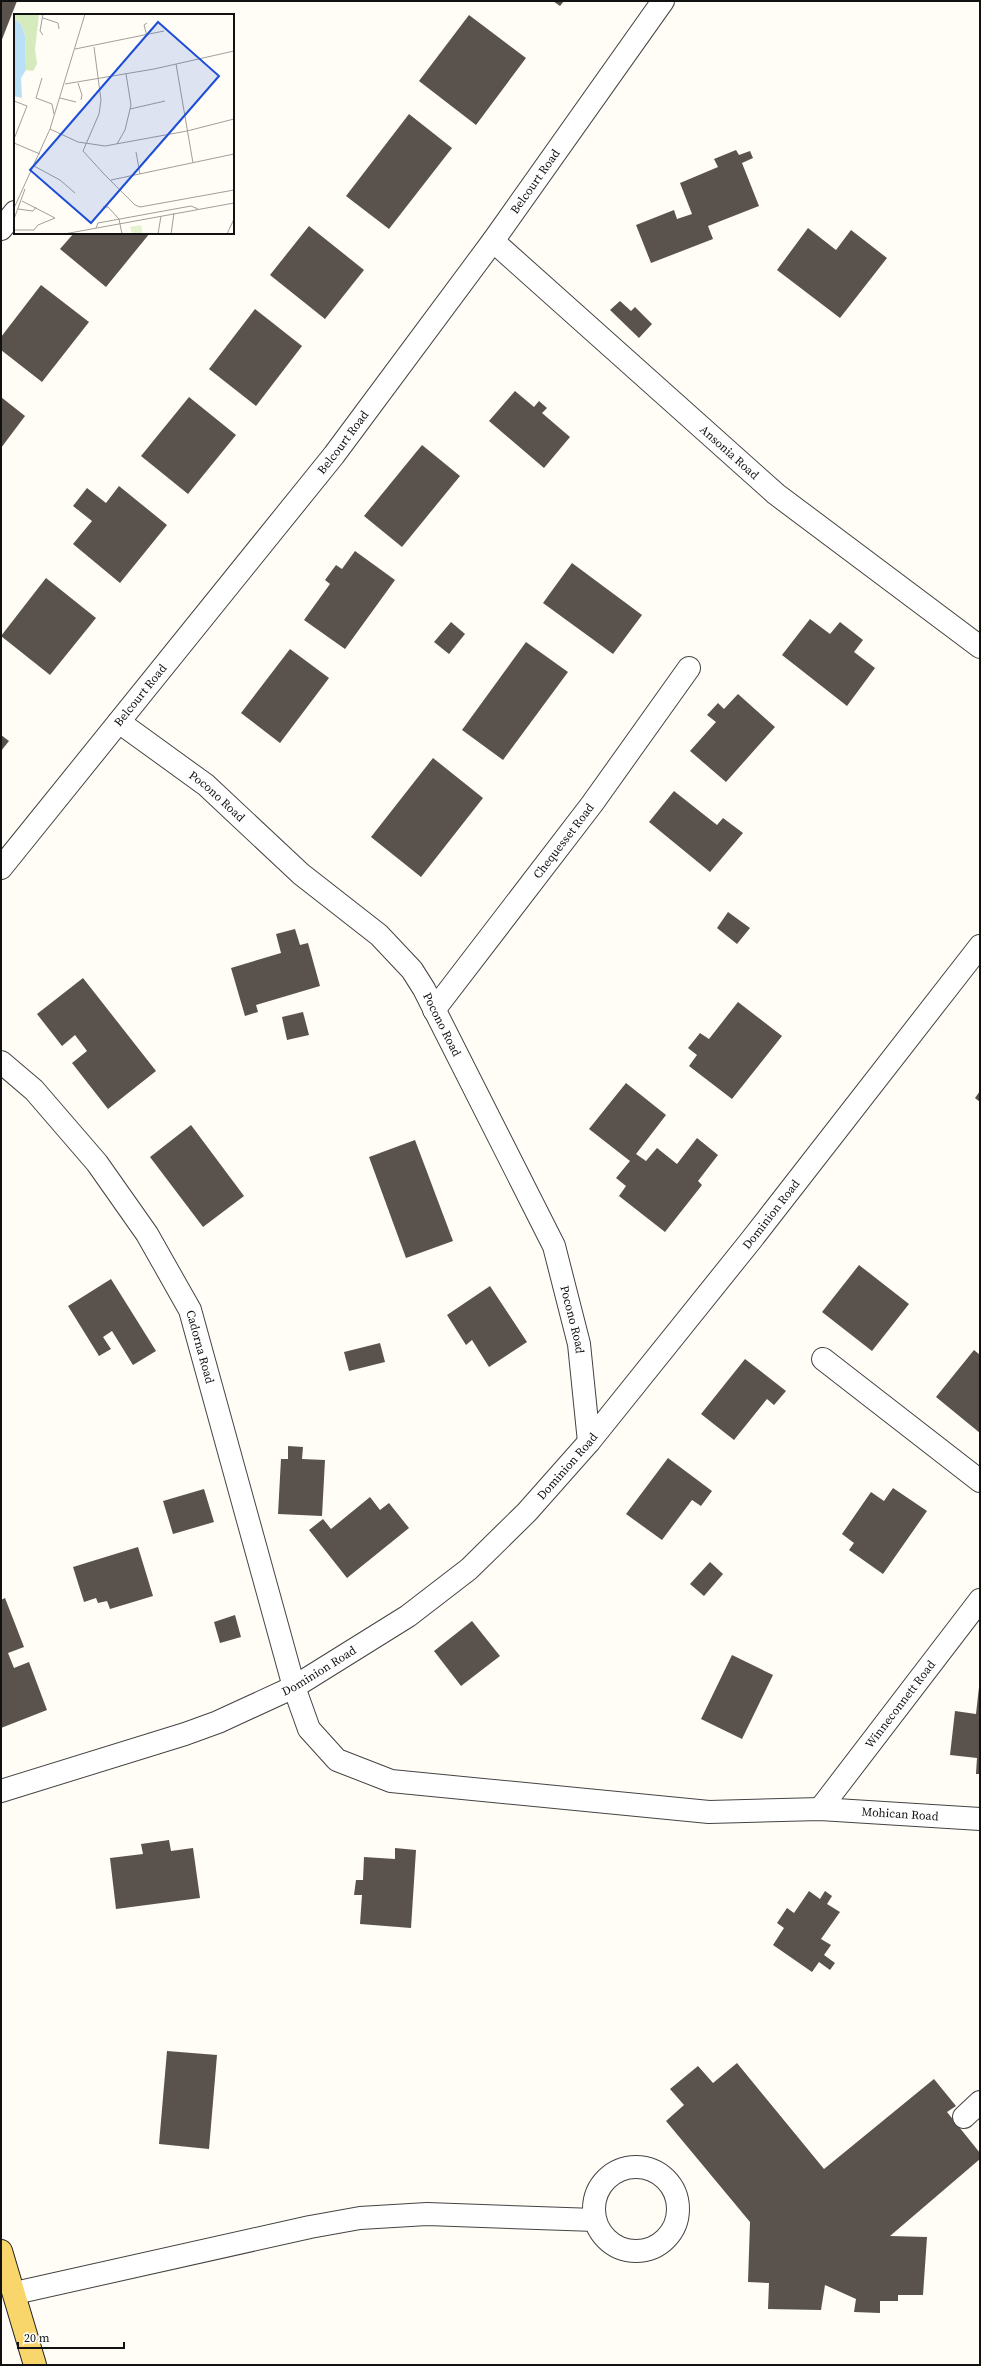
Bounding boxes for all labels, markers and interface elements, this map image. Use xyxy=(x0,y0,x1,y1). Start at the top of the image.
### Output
inset map xyxy=(14,14,234,234)
street label: Belcourt Road xyxy=(507,146,564,217)
street label: Belcourt Road xyxy=(314,407,372,477)
street label: Ansonia Road xyxy=(696,422,762,483)
street label: Belcourt Road xyxy=(110,661,170,730)
street label: Pocono Road xyxy=(186,767,248,825)
street label: Chequesset Road xyxy=(530,800,598,882)
street label: Pocono Road xyxy=(419,990,465,1059)
street label: Dominion Road xyxy=(739,1176,803,1253)
street label: Pocono Road xyxy=(556,1284,588,1354)
street label: Cadorna Road xyxy=(182,1308,218,1385)
street label: Dominion Road xyxy=(533,1429,601,1503)
street label: Dominion Road xyxy=(279,1642,359,1700)
street label: Winneconnett Road xyxy=(861,1657,939,1751)
street label: Mohican Road xyxy=(861,1804,939,1824)
scale bar xyxy=(18,2324,124,2350)
text: 20 m xyxy=(24,2330,50,2346)

